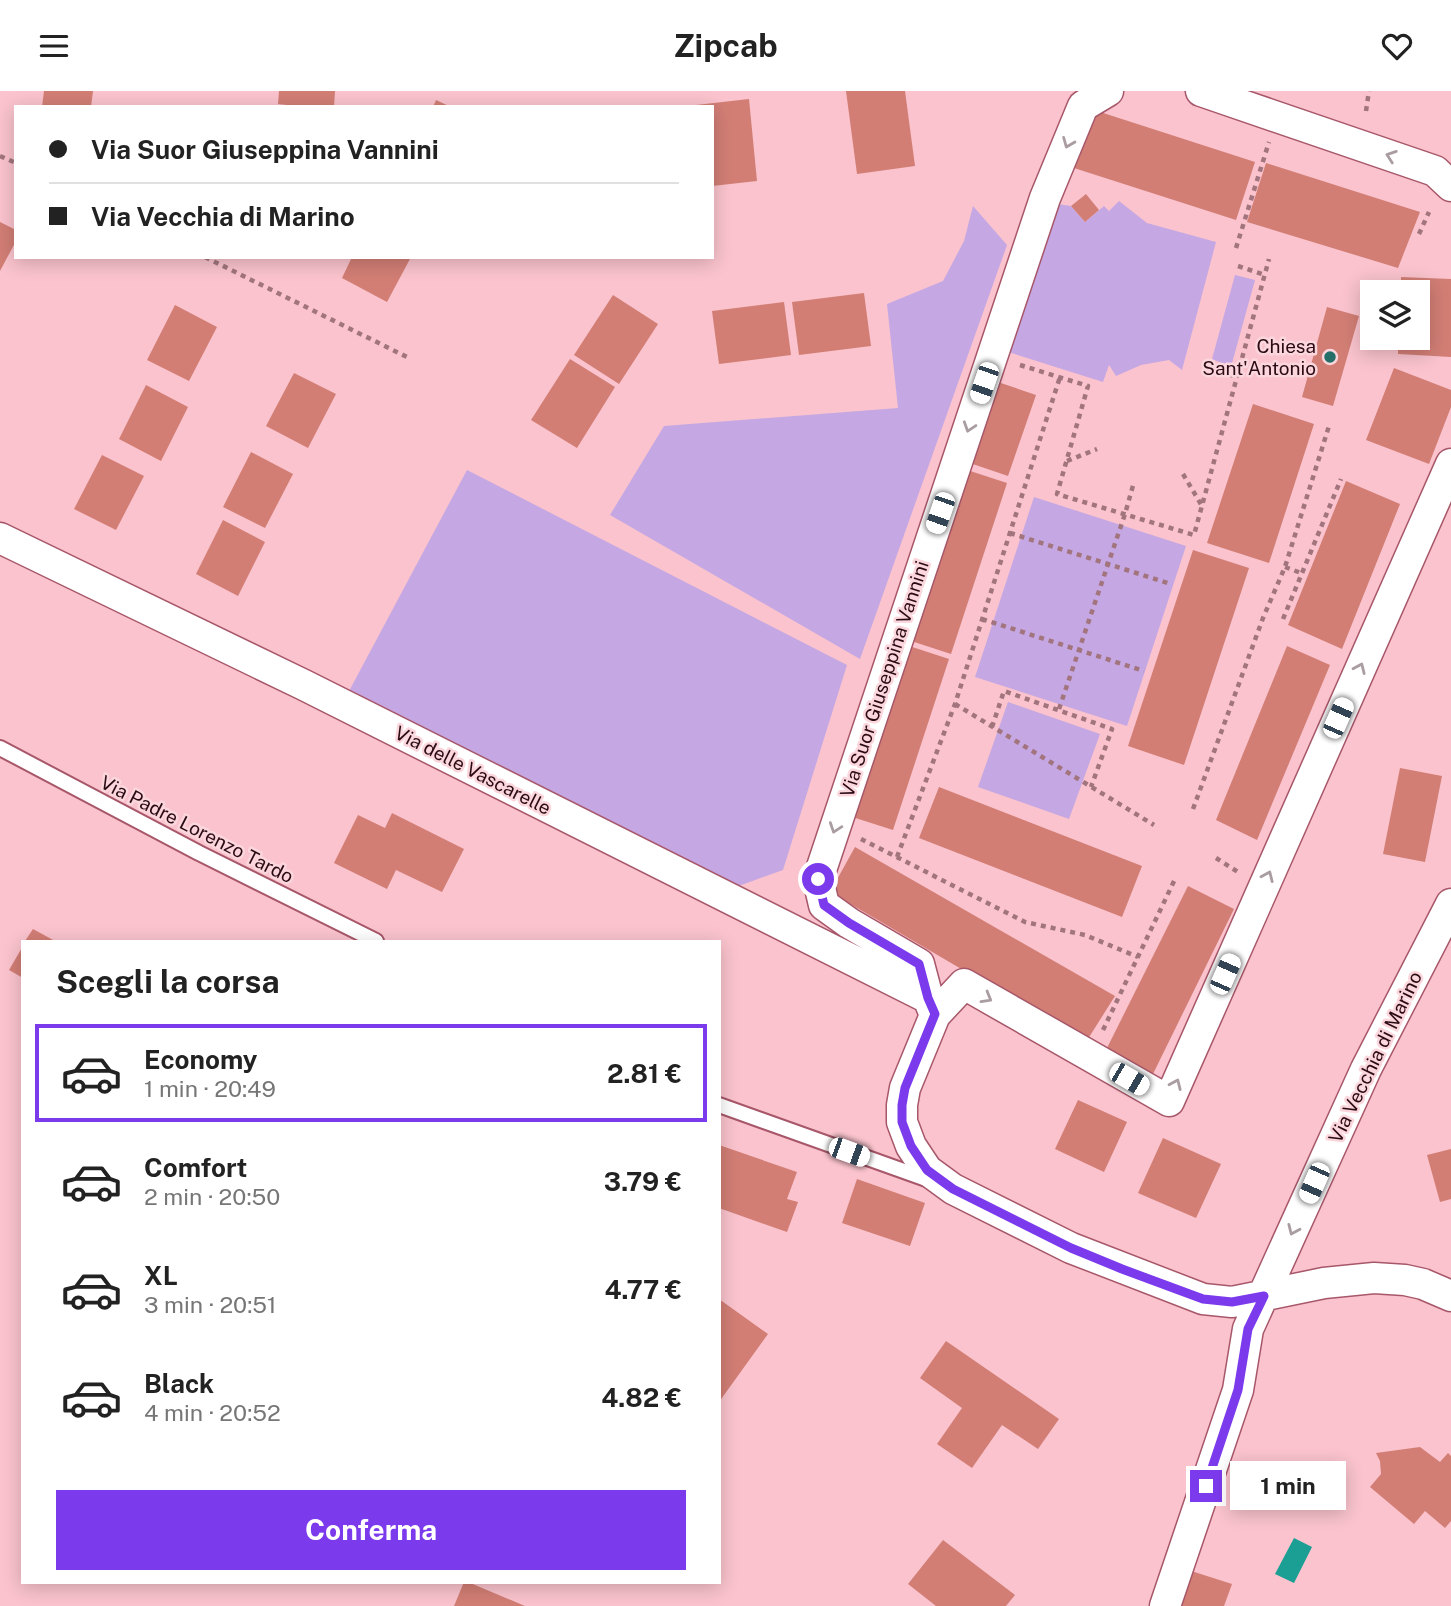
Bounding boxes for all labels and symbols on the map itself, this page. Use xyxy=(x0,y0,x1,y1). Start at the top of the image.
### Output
one-way arrow xyxy=(1063,136,1077,148)
one-way arrow xyxy=(1386,150,1398,164)
place label: Chiesa Sant'Antonio xyxy=(1202,335,1316,379)
marker: Chiesa Sant'Antonio xyxy=(1322,349,1338,365)
car xyxy=(968,360,1001,406)
one-way arrow xyxy=(963,420,977,432)
car xyxy=(924,490,957,536)
street label: Via Suor Giuseppina Vannini xyxy=(835,558,933,800)
one-way arrow xyxy=(1352,663,1366,675)
car xyxy=(1320,695,1357,741)
street label: Via delle Vascarelle xyxy=(391,721,555,819)
street label: Via Padre Lorenzo Tardo xyxy=(97,771,297,887)
one-way arrow xyxy=(828,822,843,834)
route start xyxy=(802,863,834,895)
one-way arrow xyxy=(1260,871,1274,884)
car xyxy=(1207,951,1244,997)
street label: Via Vecchia di Marino xyxy=(1324,968,1426,1146)
one-way arrow xyxy=(980,990,992,1003)
car xyxy=(1106,1059,1153,1099)
one-way arrow xyxy=(1168,1079,1182,1092)
car xyxy=(826,1135,873,1169)
car xyxy=(1296,1160,1333,1206)
one-way arrow xyxy=(1287,1223,1301,1235)
callout: 1 min xyxy=(1230,1461,1346,1511)
route end xyxy=(1190,1470,1222,1502)

